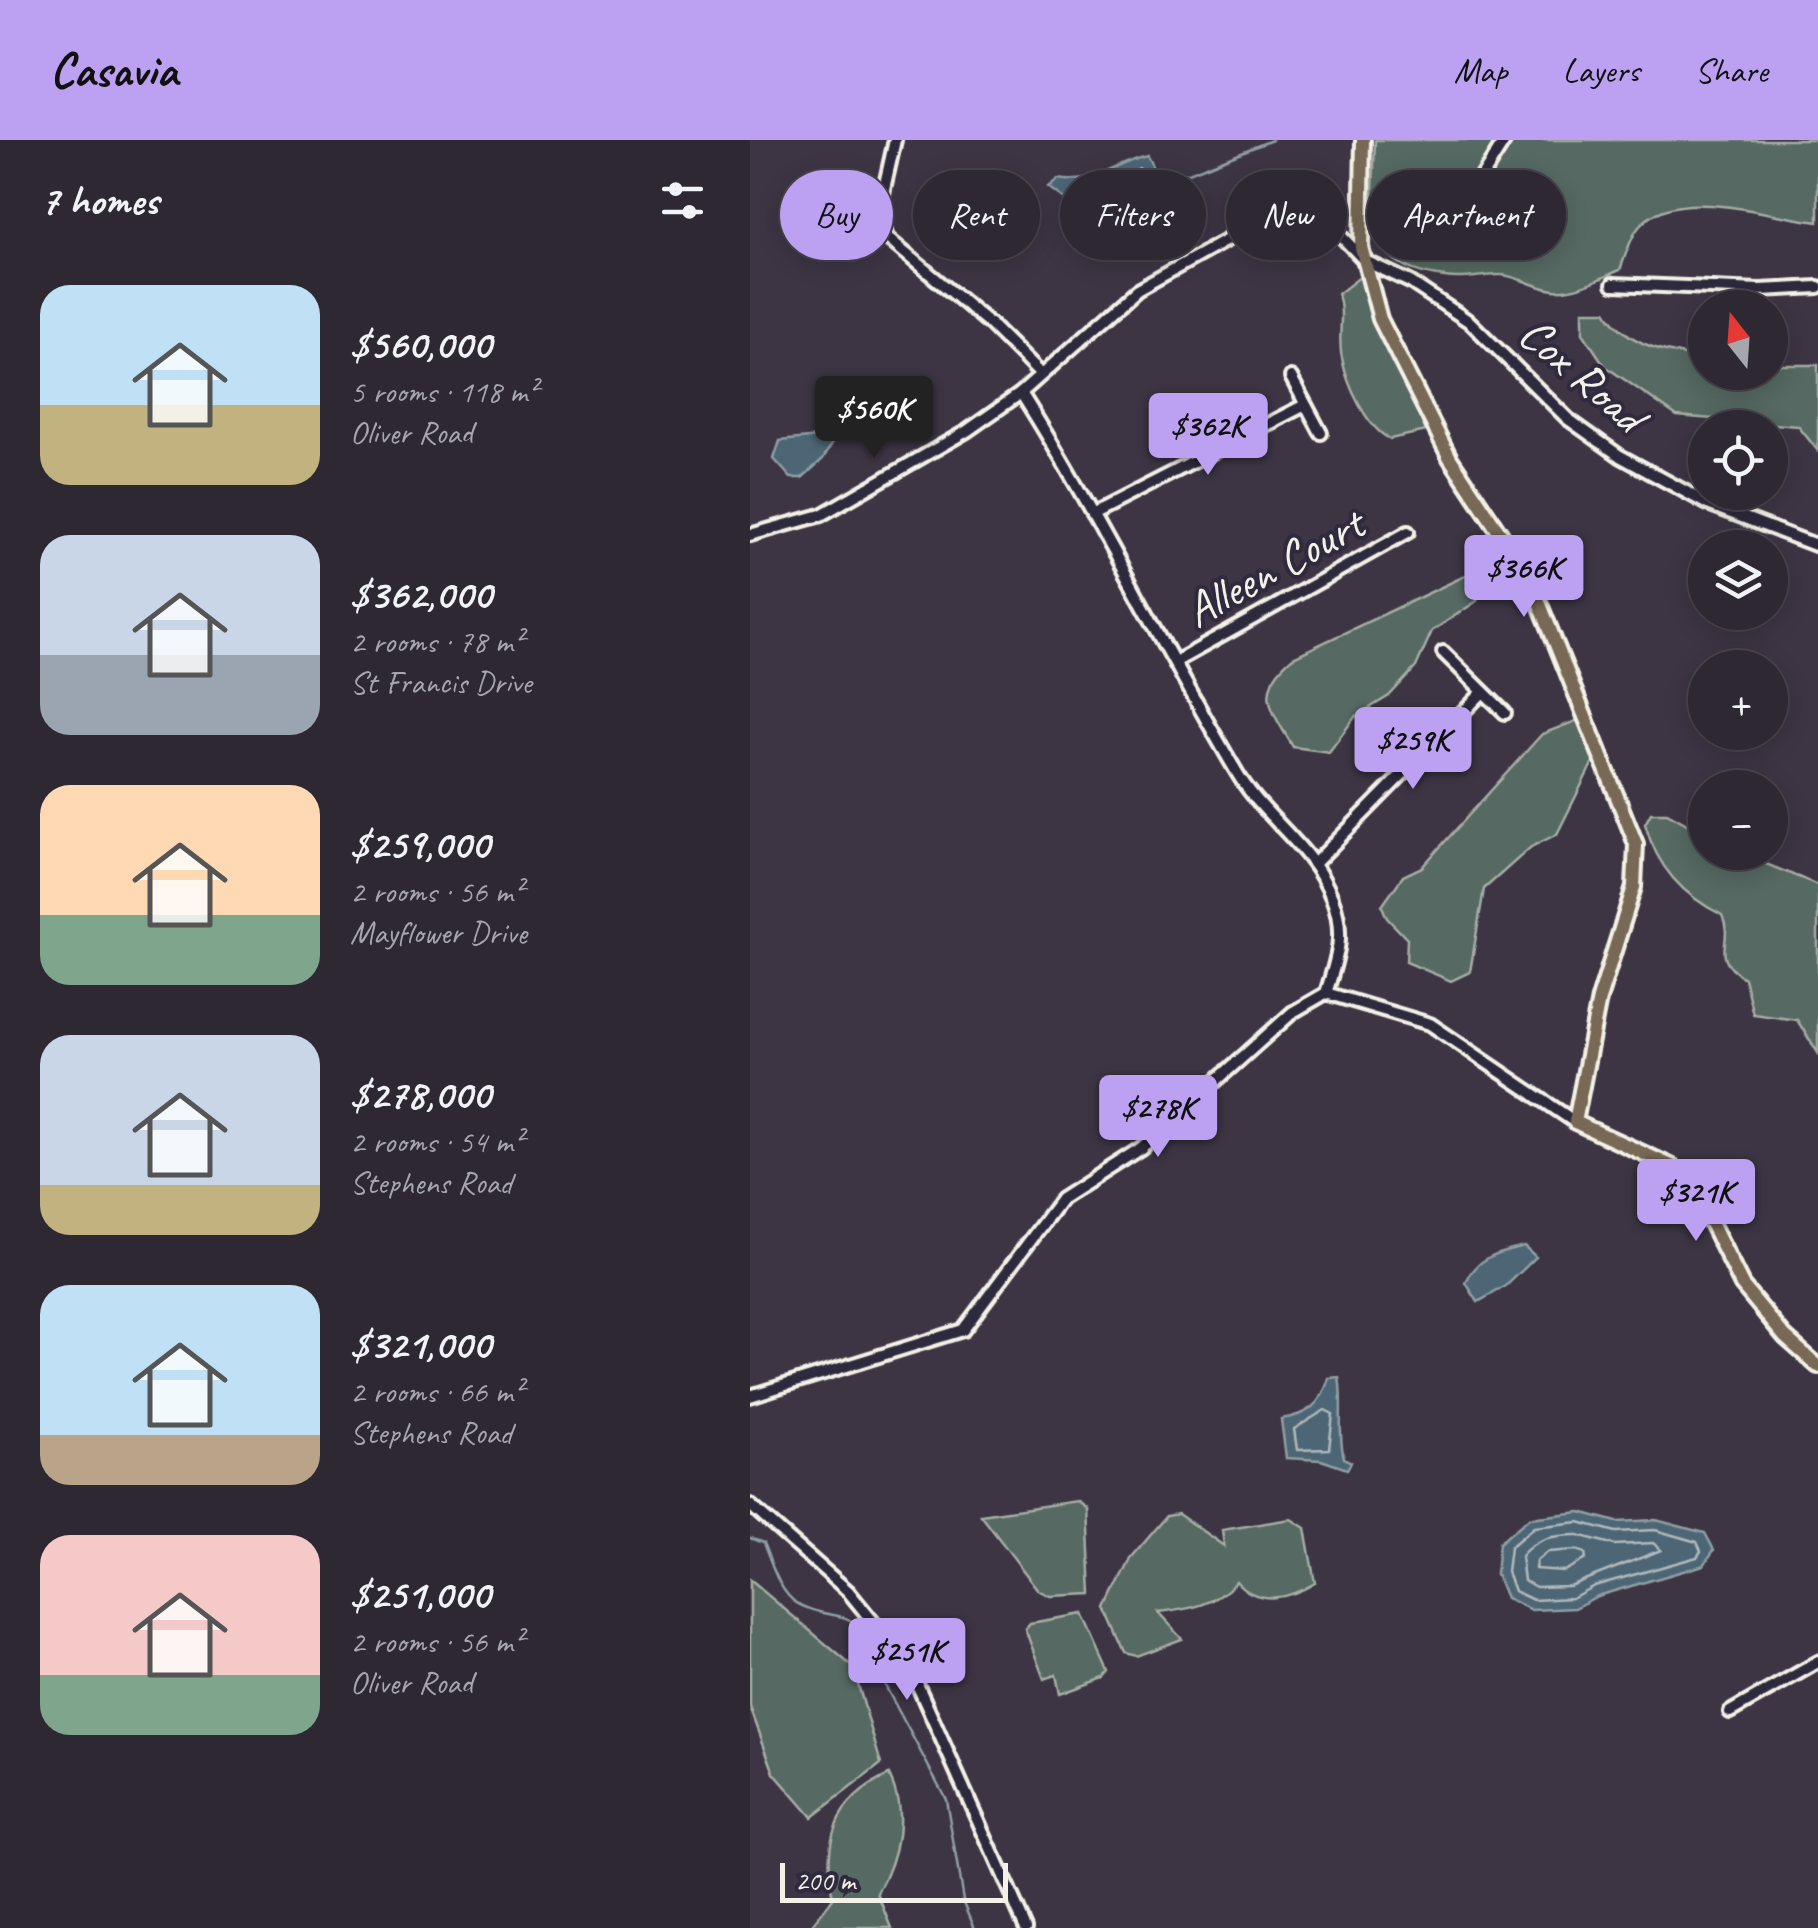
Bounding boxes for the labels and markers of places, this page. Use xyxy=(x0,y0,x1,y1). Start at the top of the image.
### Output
pin: $560K xyxy=(804,376,944,461)
pin: $362K xyxy=(1138,393,1278,478)
pin: $366K xyxy=(1454,535,1594,620)
pin: $259K xyxy=(1343,707,1483,792)
pin: $278K xyxy=(1088,1075,1228,1160)
pin: $321K xyxy=(1626,1159,1766,1244)
pin: $251K xyxy=(837,1618,977,1703)

